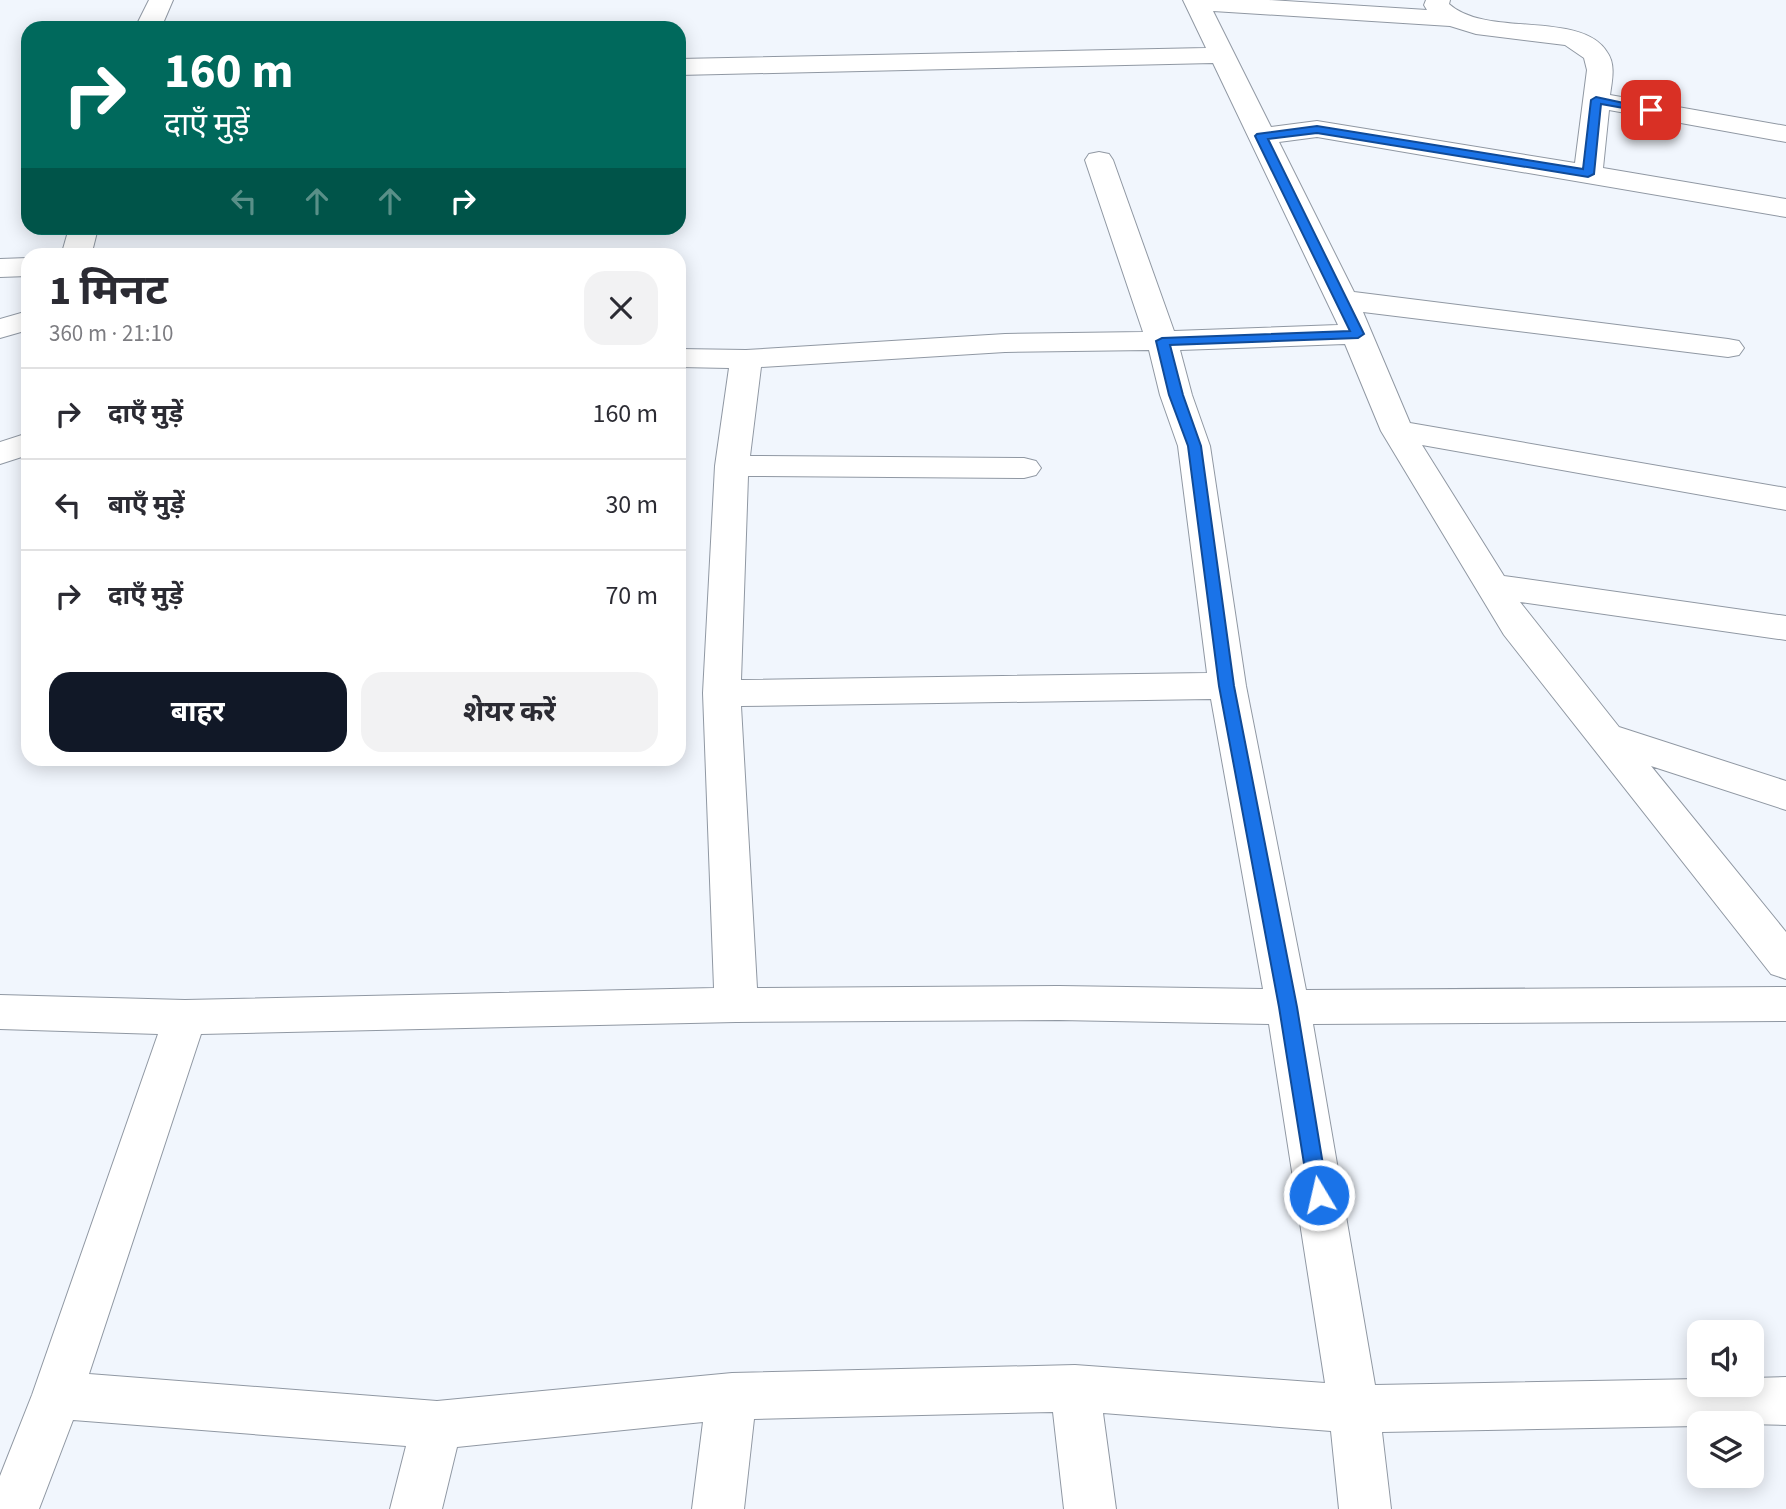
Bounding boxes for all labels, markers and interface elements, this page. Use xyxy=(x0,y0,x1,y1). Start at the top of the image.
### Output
text: 160 m xyxy=(164,37,293,107)
icon: right xyxy=(49,49,140,140)
pin xyxy=(1621,80,1681,140)
icon: arrive xyxy=(1632,91,1670,129)
text: दाएँ मुड़ें xyxy=(164,102,250,148)
icon: left xyxy=(225,182,263,220)
icon: ahead xyxy=(298,182,336,220)
icon: ahead xyxy=(371,182,409,220)
icon: right xyxy=(444,182,482,220)
text: 1 मिनट xyxy=(49,261,168,321)
button: close xyxy=(584,271,658,345)
text: 360 m · 21:10 xyxy=(49,317,173,350)
icon: right xyxy=(49,395,87,433)
text: दाएँ मुड़ें xyxy=(108,395,183,432)
text: 160 m xyxy=(592,395,658,432)
icon: left xyxy=(49,486,87,524)
text: बाएँ मुड़ें xyxy=(108,486,185,523)
text: 30 m xyxy=(605,486,658,523)
icon: right xyxy=(49,577,87,615)
text: दाएँ मुड़ें xyxy=(108,577,183,614)
text: 70 m xyxy=(605,577,658,614)
button: बाहर xyxy=(49,672,347,752)
button: शेयर करें xyxy=(361,672,658,752)
position arrow xyxy=(1282,1158,1356,1232)
map controls xyxy=(1687,1320,1764,1488)
button: sound xyxy=(1687,1320,1764,1397)
button: layers xyxy=(1687,1411,1764,1488)

